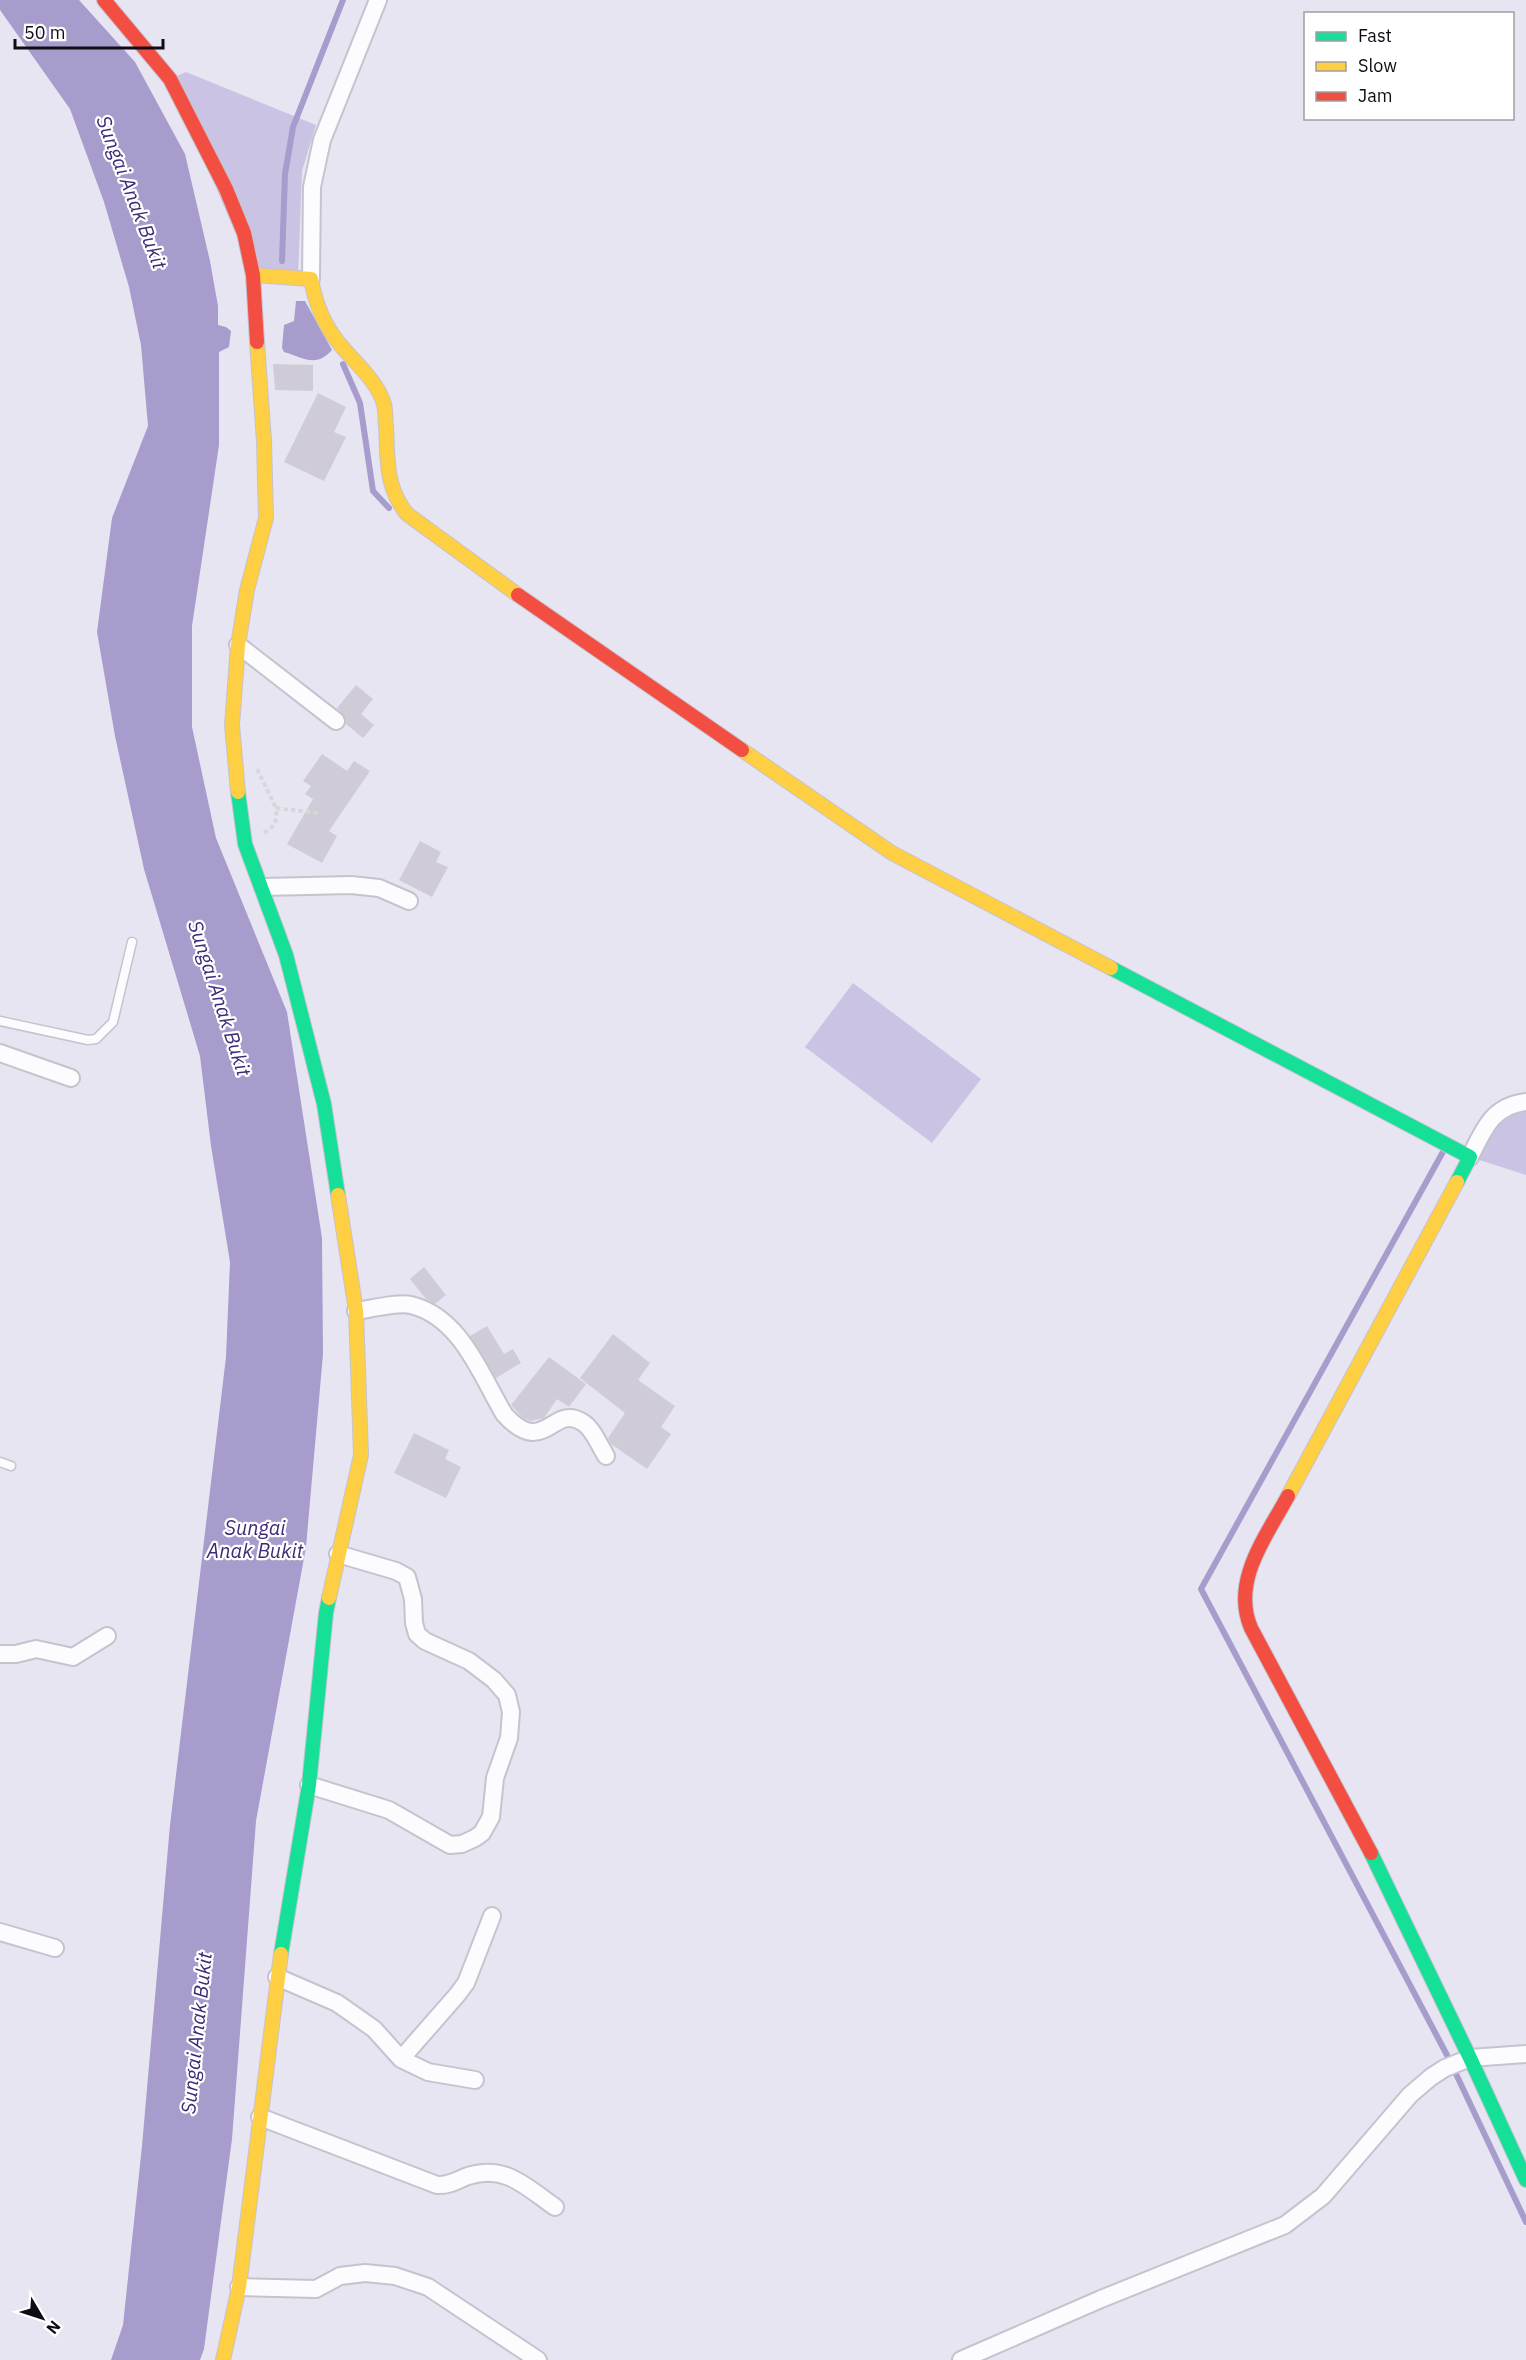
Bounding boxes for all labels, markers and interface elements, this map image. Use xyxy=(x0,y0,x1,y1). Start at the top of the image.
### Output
scale bar xyxy=(15,12,164,50)
legend xyxy=(1304,12,1514,120)
text: 50 m xyxy=(24,21,66,44)
text: Fast xyxy=(1358,24,1392,47)
text: Slow xyxy=(1358,54,1397,77)
text: Jam xyxy=(1358,84,1393,107)
water label: Sungai Anak Bukit xyxy=(90,111,174,273)
water label: Sungai Anak Bukit xyxy=(182,917,258,1080)
water label: Sungai Anak Bukit xyxy=(206,1514,304,1564)
water label: Sungai Anak Bukit xyxy=(174,1950,218,2115)
north arrow xyxy=(12,2288,72,2348)
text: N xyxy=(42,2317,65,2338)

